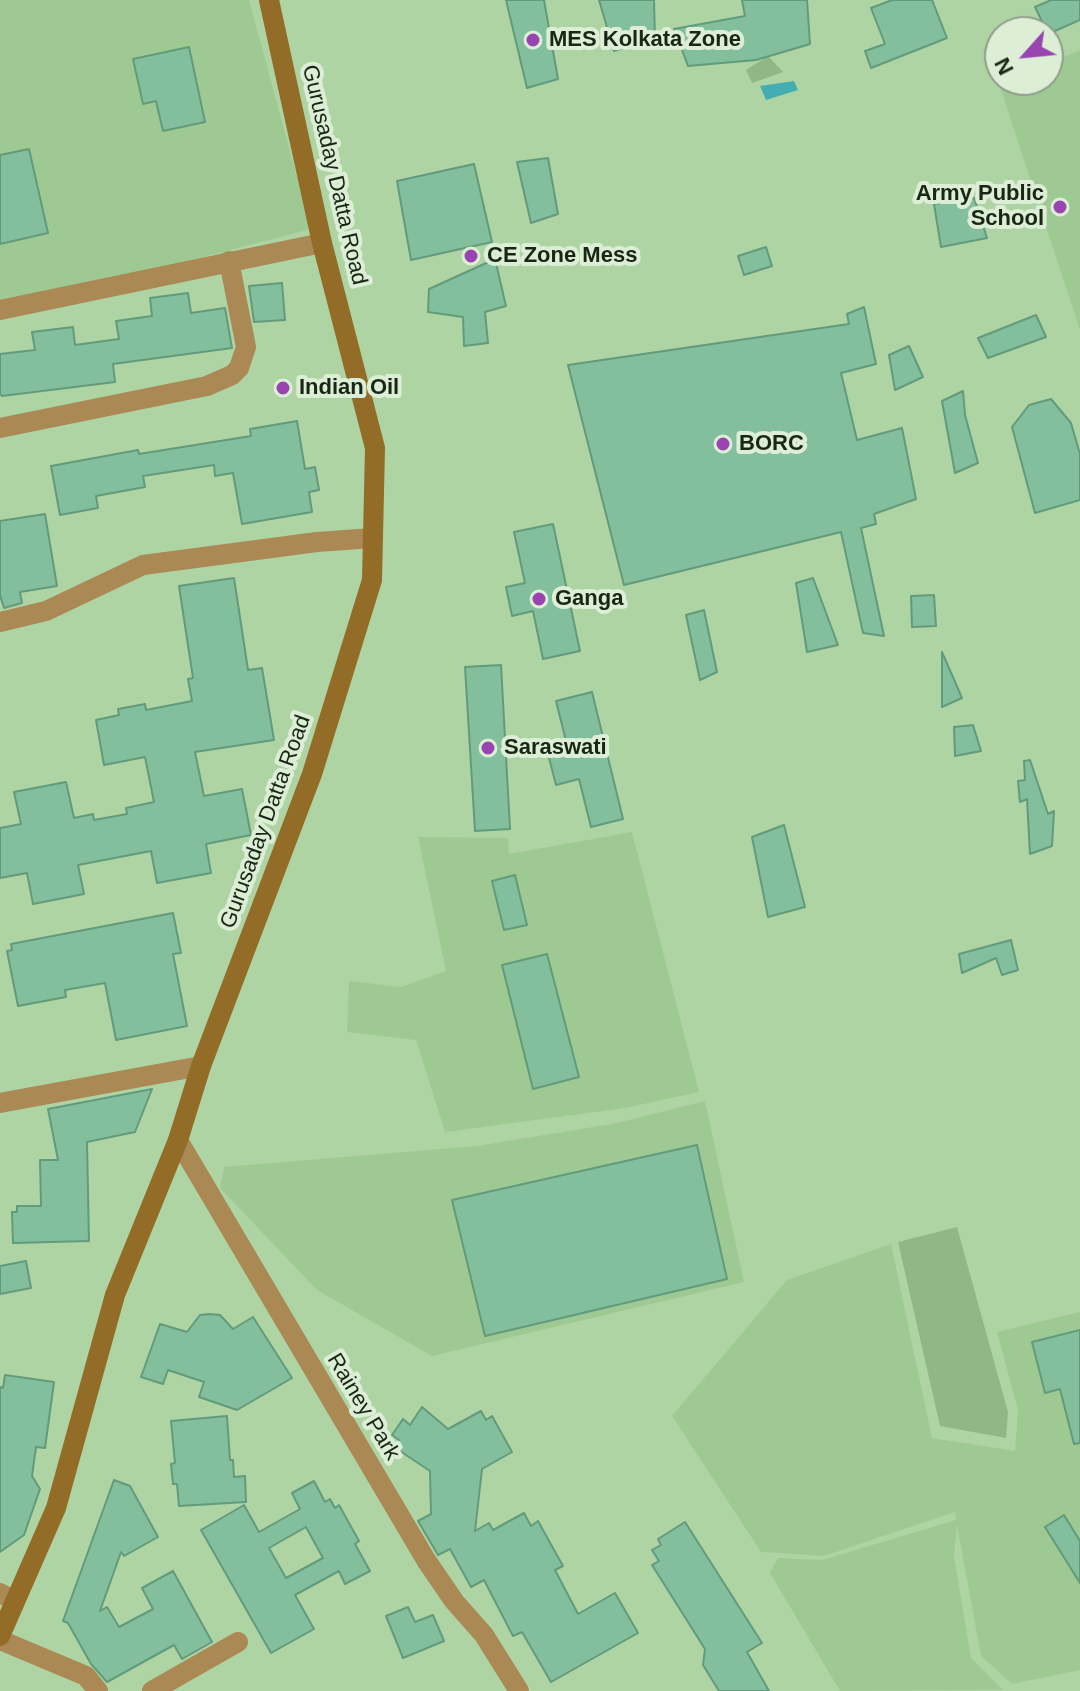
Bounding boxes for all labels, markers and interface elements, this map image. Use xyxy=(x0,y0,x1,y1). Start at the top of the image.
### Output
north arrow xyxy=(984,16,1064,96)
place label: MES Kolkata Zone xyxy=(549,27,741,53)
marker: MES Kolkata Zone xyxy=(524,31,542,49)
text: N xyxy=(989,53,1019,79)
street label: Gurusaday Datta Road xyxy=(296,62,372,288)
place label: Army Public School xyxy=(916,181,1044,232)
marker: Army Public School xyxy=(1051,198,1069,216)
place label: CE Zone Mess xyxy=(487,243,637,269)
marker: CE Zone Mess xyxy=(462,247,480,265)
place label: Indian Oil xyxy=(299,375,399,401)
marker: Indian Oil xyxy=(274,379,292,397)
place label: BORC xyxy=(739,431,804,457)
marker: BORC xyxy=(714,435,732,453)
place label: Ganga xyxy=(555,586,623,612)
marker: Ganga xyxy=(530,590,548,608)
street label: Gurusaday Datta Road xyxy=(215,712,317,932)
place label: Saraswati xyxy=(504,735,607,761)
marker: Saraswati xyxy=(479,739,497,757)
street label: Rainey Park xyxy=(321,1349,405,1465)

